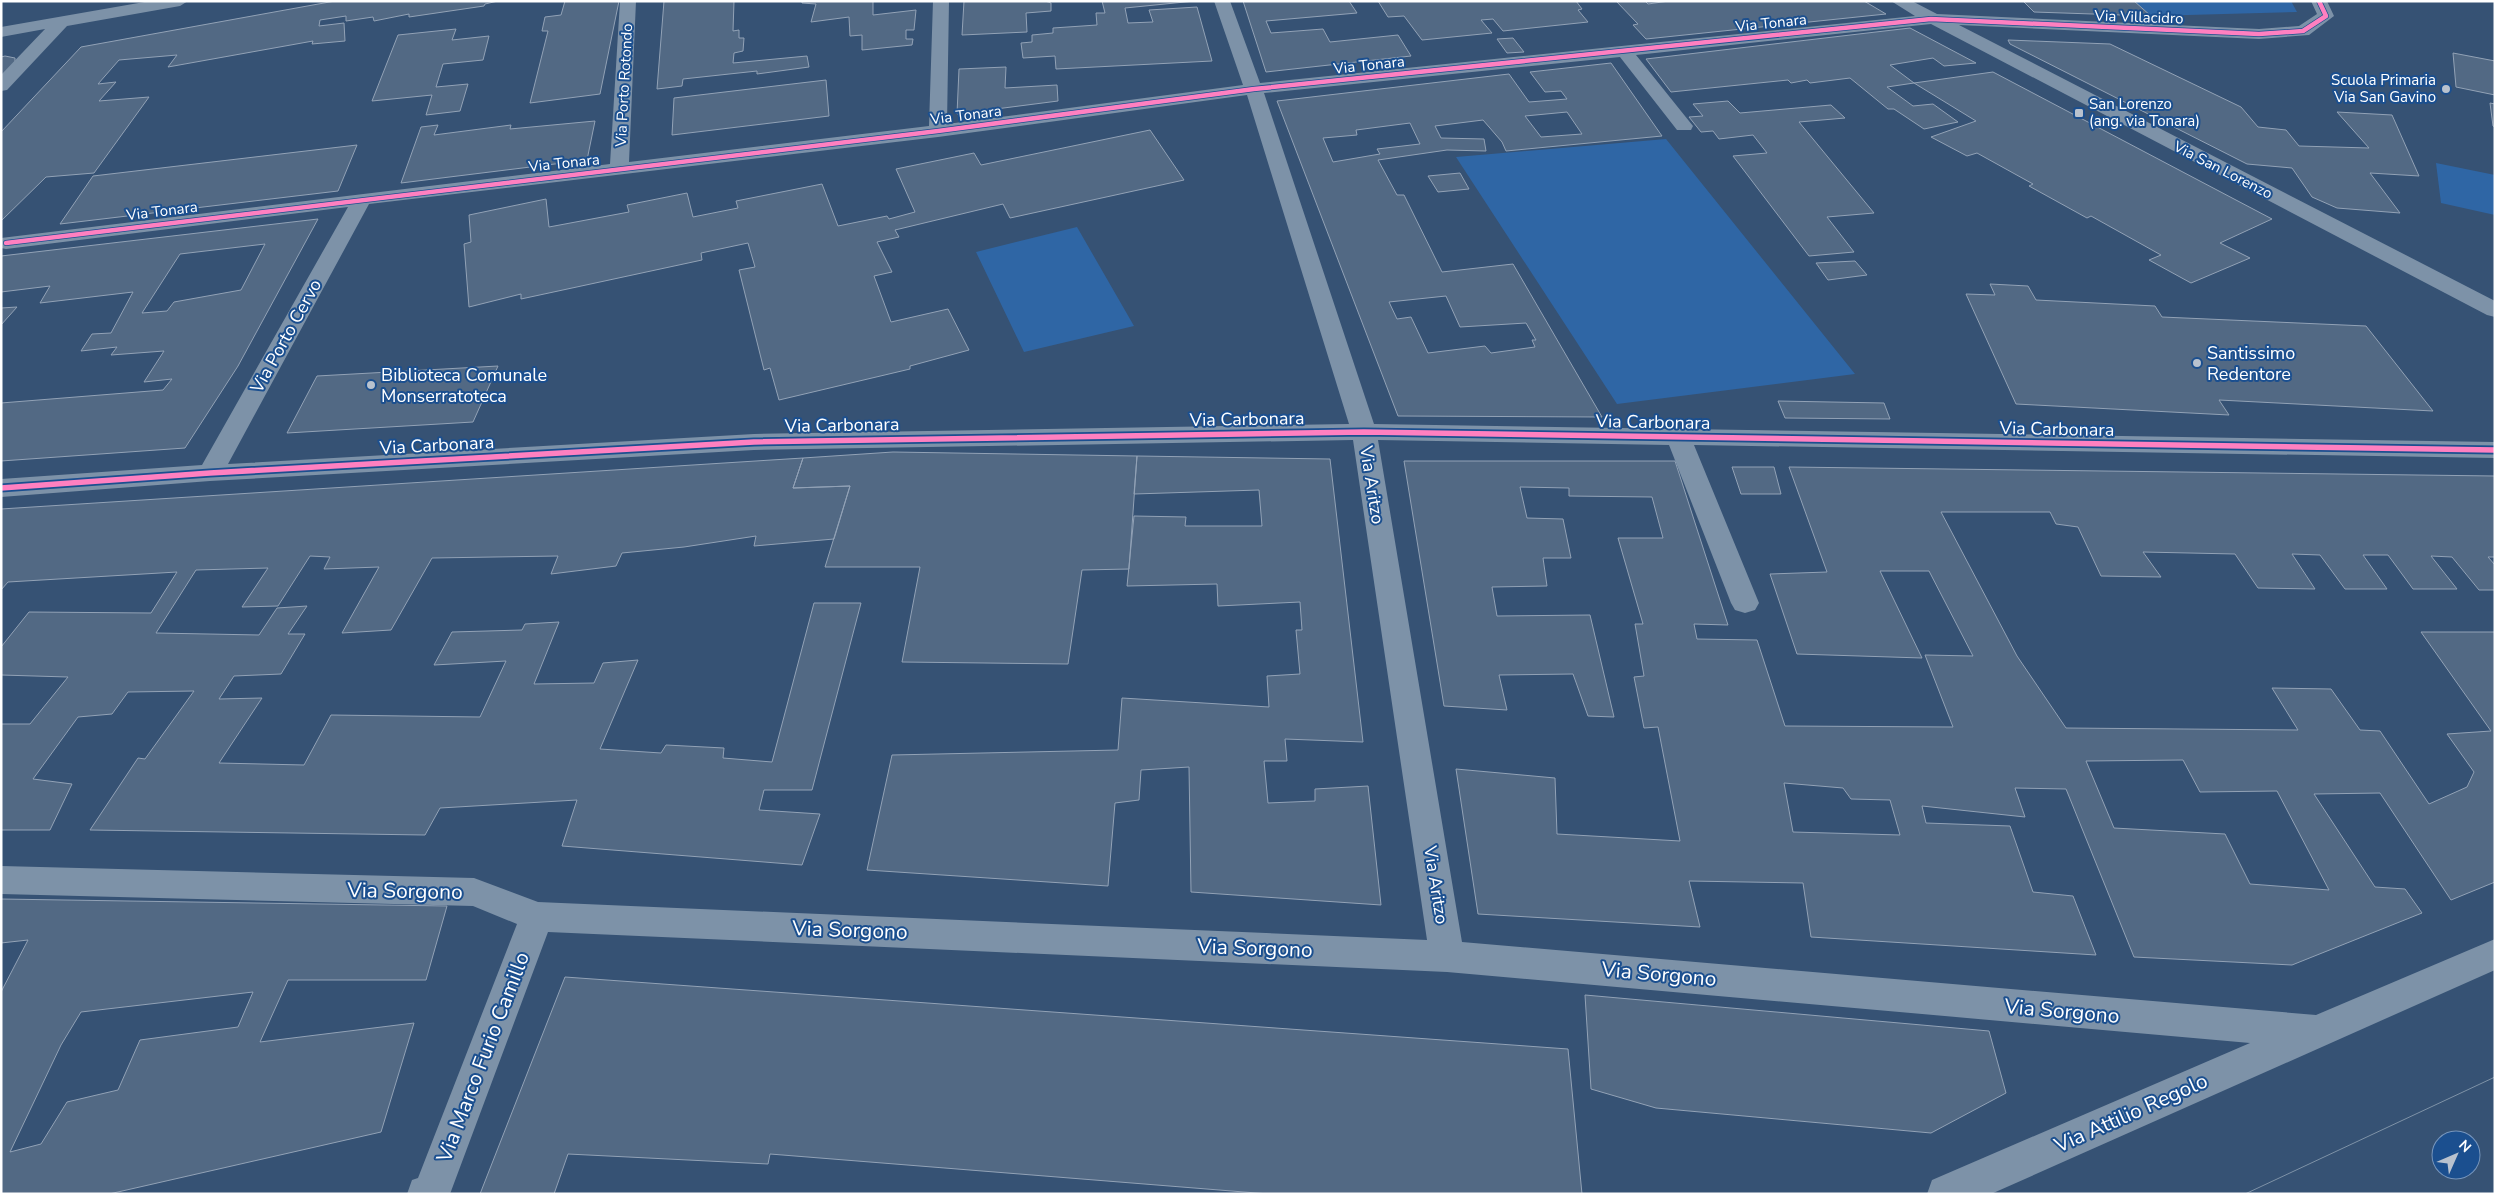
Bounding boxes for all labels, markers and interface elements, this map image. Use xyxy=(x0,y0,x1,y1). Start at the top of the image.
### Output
street label: Via Villacidro xyxy=(2093,5,2184,29)
street label: Via Tonara xyxy=(1733,9,1808,37)
street label: Via Porto Rotondo xyxy=(611,23,637,148)
street label: Via Tonara xyxy=(1331,51,1406,79)
place label: Scuola Primaria Via San Gavino xyxy=(2331,70,2436,107)
marker: Scuola Primaria Via San Gavino xyxy=(2440,83,2452,95)
place label: San Lorenzo (ang. via Tonara) xyxy=(2089,94,2200,131)
street label: Via Tonara xyxy=(928,101,1003,129)
marker: San Lorenzo (ang. via Tonara) xyxy=(2073,107,2085,119)
street label: Via San Lorenzo xyxy=(2169,136,2276,204)
street label: Via Tonara xyxy=(526,149,601,177)
street label: Via Tonara xyxy=(124,197,199,225)
street label: Via Porto Cervo xyxy=(244,275,327,398)
place label: Santissimo Redentore xyxy=(2207,341,2295,386)
marker: Santissimo Redentore xyxy=(2191,357,2203,369)
place label: Biblioteca Comunale Monserratoteca xyxy=(381,363,547,408)
marker: Biblioteca Comunale Monserratoteca xyxy=(365,379,377,391)
street label: Via Carbonara xyxy=(1188,406,1305,432)
street label: Via Carbonara xyxy=(1594,409,1711,435)
street label: Via Carbonara xyxy=(783,412,900,438)
street label: Via Carbonara xyxy=(1998,416,2115,442)
street label: Via Carbonara xyxy=(378,430,495,460)
street label: Via Aritzo xyxy=(1354,443,1390,526)
street label: Via Aritzo xyxy=(1418,843,1454,926)
street label: Via Sorgono xyxy=(346,876,463,906)
street label: Via Sorgono xyxy=(791,914,908,946)
street label: Via Sorgono xyxy=(1196,932,1313,964)
street label: Via Marco Furio Camillo xyxy=(430,948,536,1167)
street label: Via Sorgono xyxy=(1599,955,1718,993)
street label: Via Sorgono xyxy=(2002,992,2121,1030)
street label: Via Attilio Regolo xyxy=(2049,1067,2212,1160)
north arrow xyxy=(2431,1130,2481,1180)
text: N xyxy=(2454,1136,2475,1157)

